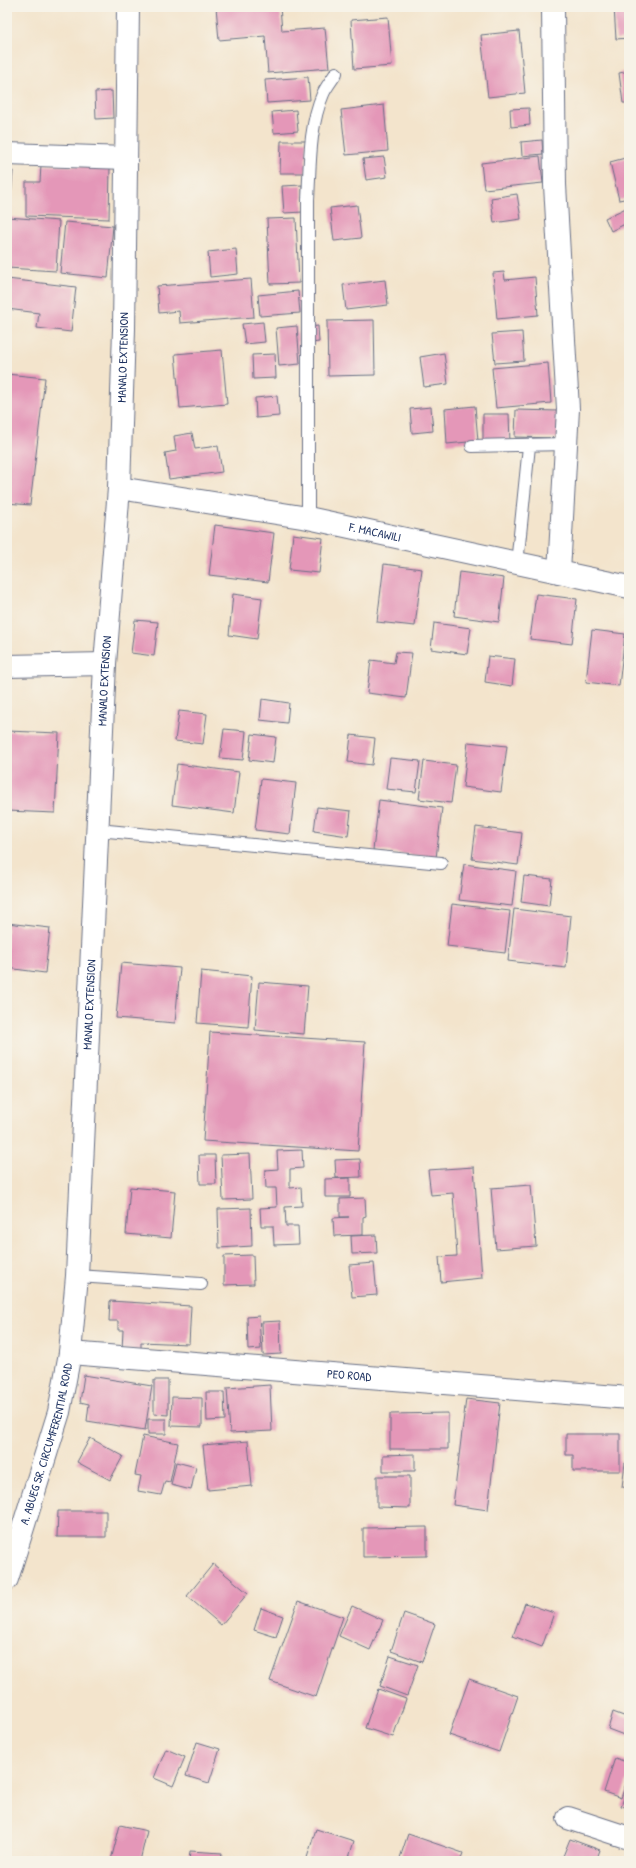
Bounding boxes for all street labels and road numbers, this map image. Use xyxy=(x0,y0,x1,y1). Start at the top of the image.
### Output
street label: MANALO EXTENSION xyxy=(113,312,132,403)
street label: F. MACAWILI xyxy=(347,518,403,546)
street label: MANALO EXTENSION xyxy=(93,635,115,726)
street label: MANALO EXTENSION xyxy=(78,959,99,1050)
street label: A. ABUEG SR. CIRCUMFERENTIAL ROAD xyxy=(15,1361,76,1527)
street label: PEO ROAD xyxy=(326,1365,372,1385)

